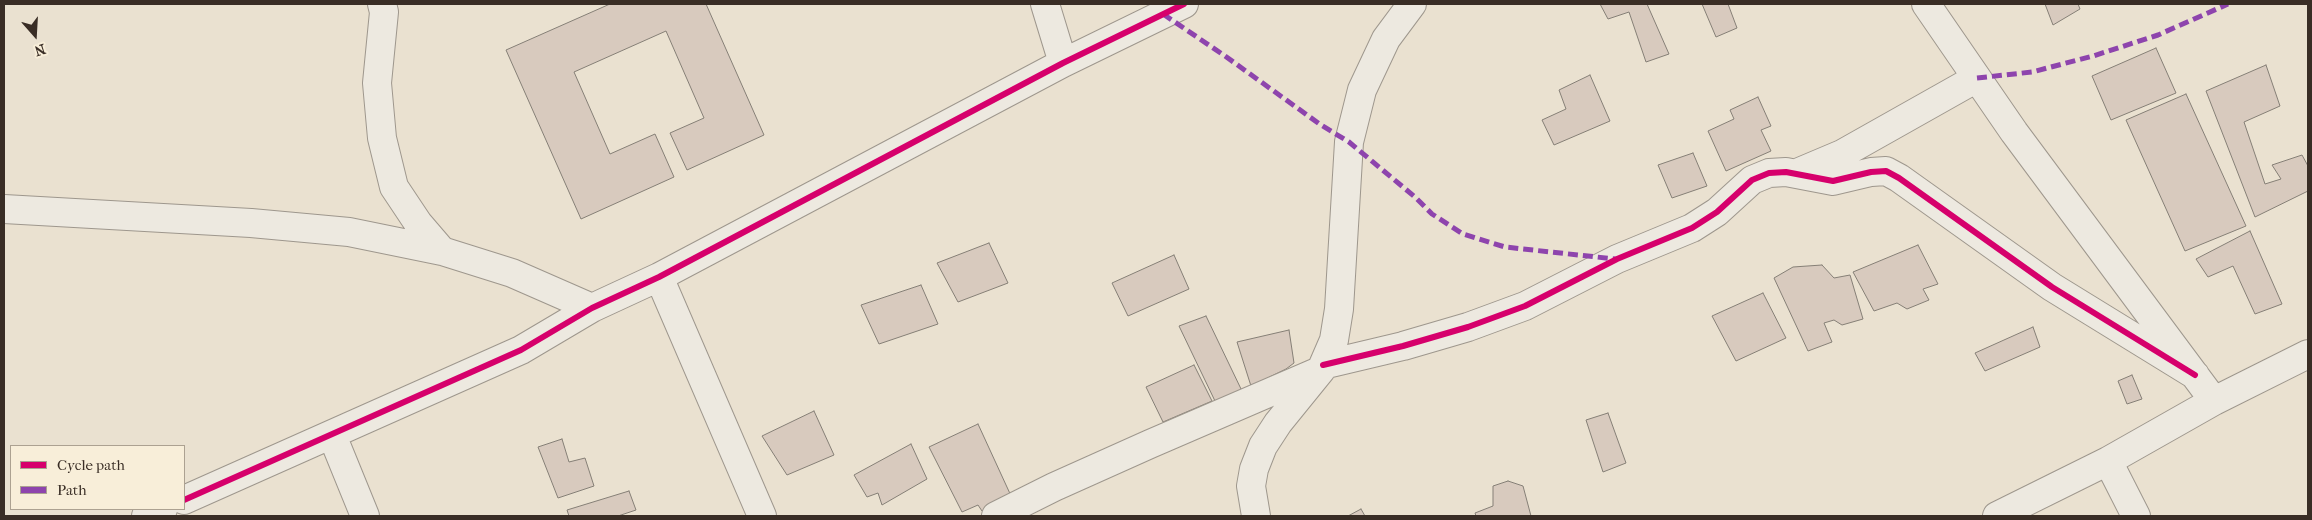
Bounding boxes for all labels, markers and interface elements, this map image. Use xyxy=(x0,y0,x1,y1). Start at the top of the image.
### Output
north arrow xyxy=(10,10,60,60)
text: N xyxy=(32,40,48,59)
legend xyxy=(10,445,185,510)
text: Cycle path xyxy=(57,456,125,474)
text: Path xyxy=(57,481,87,499)

